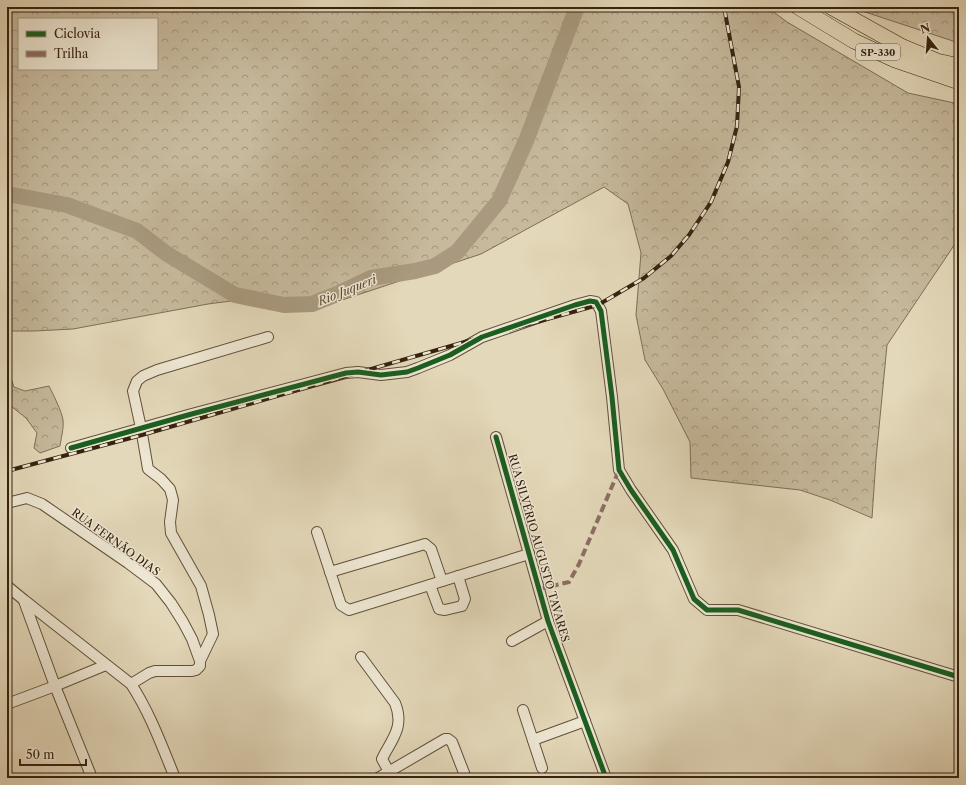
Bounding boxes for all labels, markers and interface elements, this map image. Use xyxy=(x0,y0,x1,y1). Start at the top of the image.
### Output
legend xyxy=(18,18,158,70)
north arrow xyxy=(908,18,948,58)
text: N xyxy=(918,20,932,37)
text: Ciclovia xyxy=(54,26,101,41)
road number: SP-330 xyxy=(856,44,900,60)
text: Trilha xyxy=(54,46,89,61)
water label: Rio Juqueri xyxy=(315,271,380,309)
street label: RUA SILVÉRIO AUGUSTO TAVARES xyxy=(505,452,573,644)
street label: RUA FERNÃO DIAS xyxy=(69,505,163,579)
scale bar xyxy=(20,741,86,767)
text: 50 m xyxy=(26,747,55,762)

